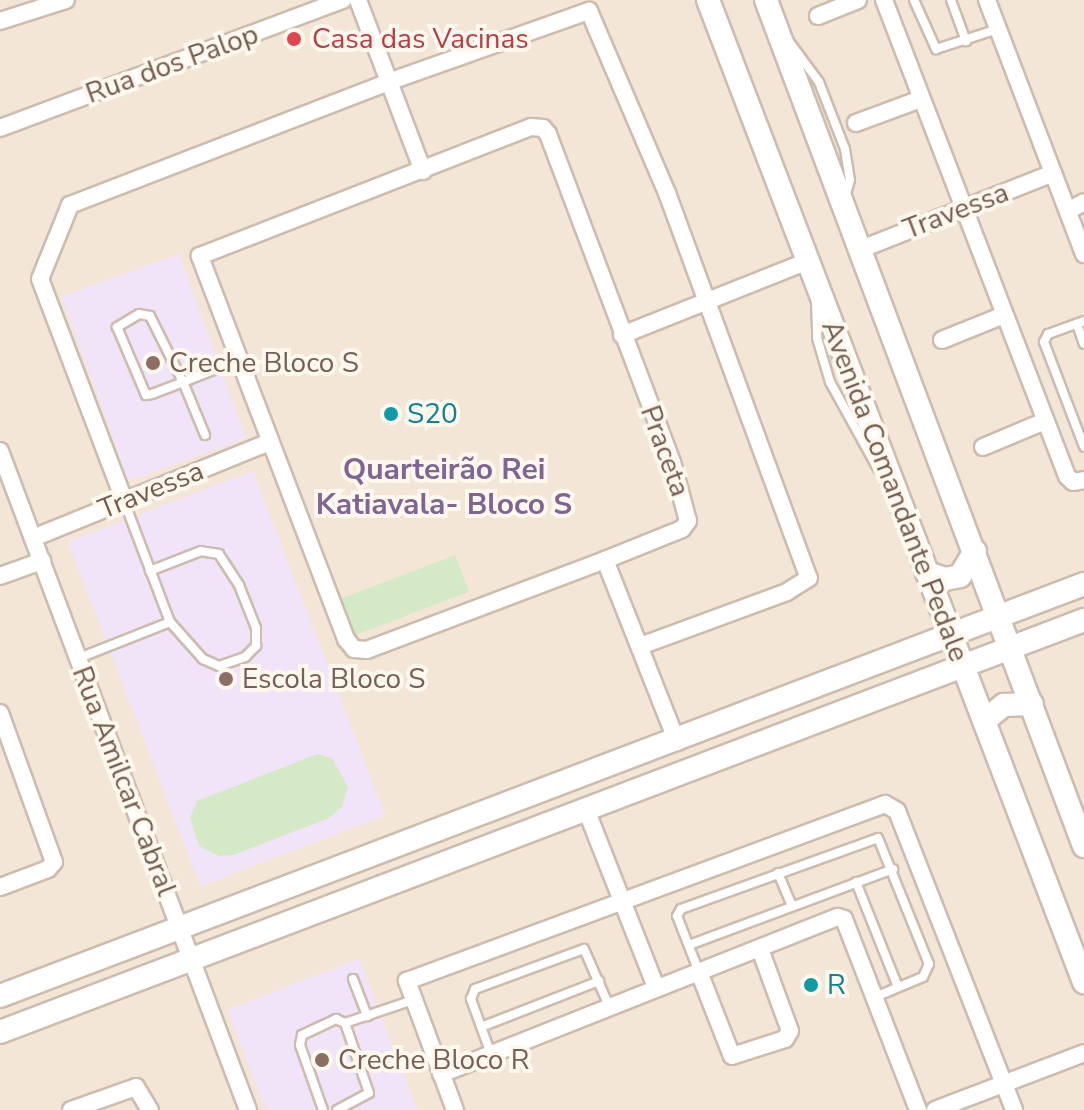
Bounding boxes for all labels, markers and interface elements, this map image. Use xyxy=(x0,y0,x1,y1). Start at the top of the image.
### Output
street label: Rua dos Palop xyxy=(81,17,263,111)
place label: Casa das Vacinas xyxy=(312,22,529,56)
marker: Casa das Vacinas xyxy=(283,28,305,50)
street label: Travessa xyxy=(899,176,1013,246)
street label: Avenida Comandante Pedale xyxy=(814,316,976,666)
place label: Creche Bloco S xyxy=(169,346,359,380)
marker: Creche Bloco S xyxy=(144,354,162,372)
place label: S20 xyxy=(407,397,458,431)
street label: Praceta xyxy=(633,401,697,501)
marker: S20 xyxy=(382,405,400,423)
district label: Quarteirão Rei Katiavala- Bloco S xyxy=(316,452,572,522)
street label: Travessa xyxy=(94,454,208,526)
street label: Rua Amilcar Cabral xyxy=(65,662,183,900)
place label: Escola Bloco S xyxy=(242,662,425,696)
marker: Escola Bloco S xyxy=(217,670,235,688)
place label: R xyxy=(827,968,846,1002)
marker: R xyxy=(802,976,820,994)
place label: Creche Bloco R xyxy=(338,1043,529,1077)
marker: Creche Bloco R xyxy=(313,1051,331,1069)

